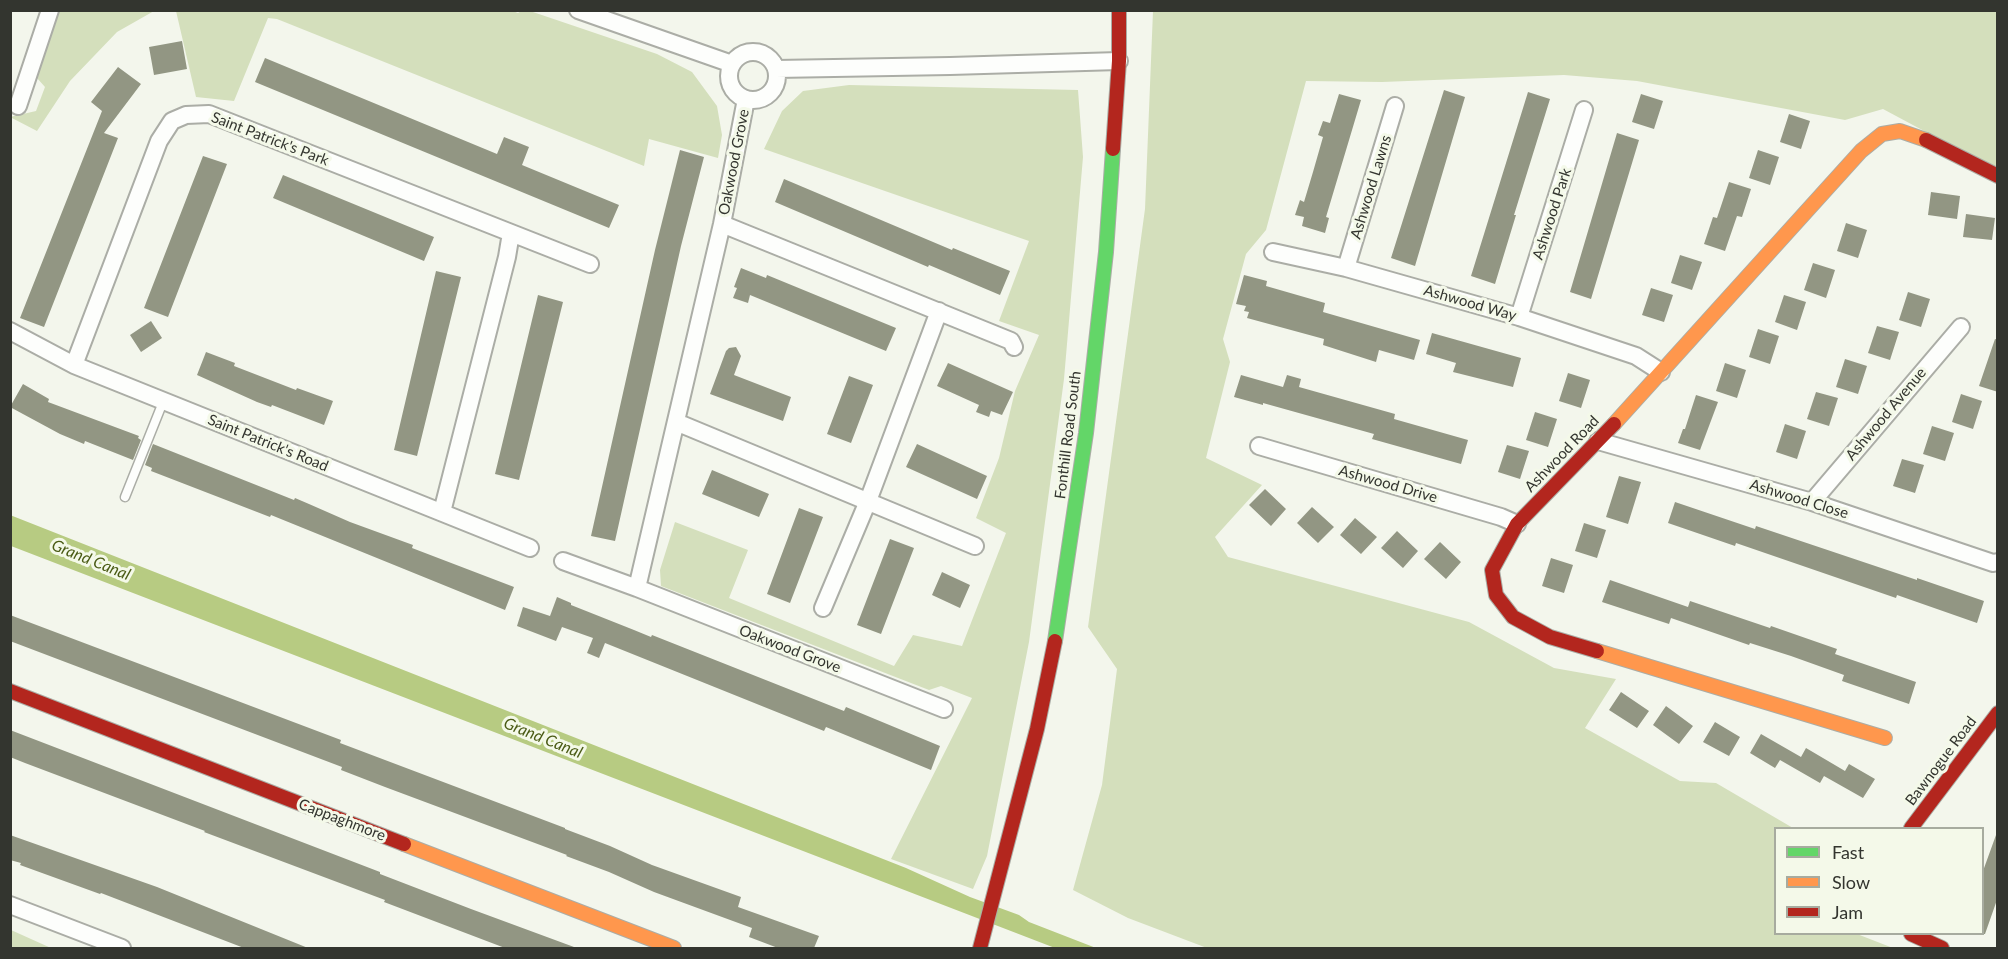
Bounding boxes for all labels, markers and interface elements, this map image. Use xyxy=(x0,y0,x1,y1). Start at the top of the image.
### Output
street label: Oakwood Grove xyxy=(715,107,753,217)
street label: Saint Patrick's Park xyxy=(209,108,331,170)
street label: Ashwood Lawns xyxy=(1347,133,1395,241)
street label: Ashwood Park xyxy=(1529,166,1575,262)
street label: Ashwood Way xyxy=(1422,281,1518,325)
street label: Ashwood Avenue xyxy=(1842,364,1930,464)
street label: Fonthill Road South xyxy=(1051,370,1085,500)
street label: Saint Patrick's Road xyxy=(205,411,331,475)
street label: Ashwood Road xyxy=(1521,412,1603,496)
street label: Ashwood Drive xyxy=(1337,461,1439,507)
street label: Ashwood Close xyxy=(1747,475,1851,523)
water label: Grand Canal xyxy=(49,536,133,584)
street label: Oakwood Grove xyxy=(737,621,843,677)
street label: Bawnogue Road xyxy=(1902,713,1980,809)
water label: Grand Canal xyxy=(501,714,585,762)
street label: Cappaghmore xyxy=(296,795,388,845)
legend xyxy=(1774,827,1984,935)
text: Fast xyxy=(1832,841,1864,863)
text: Slow xyxy=(1832,871,1870,893)
text: Jam xyxy=(1832,901,1863,923)

